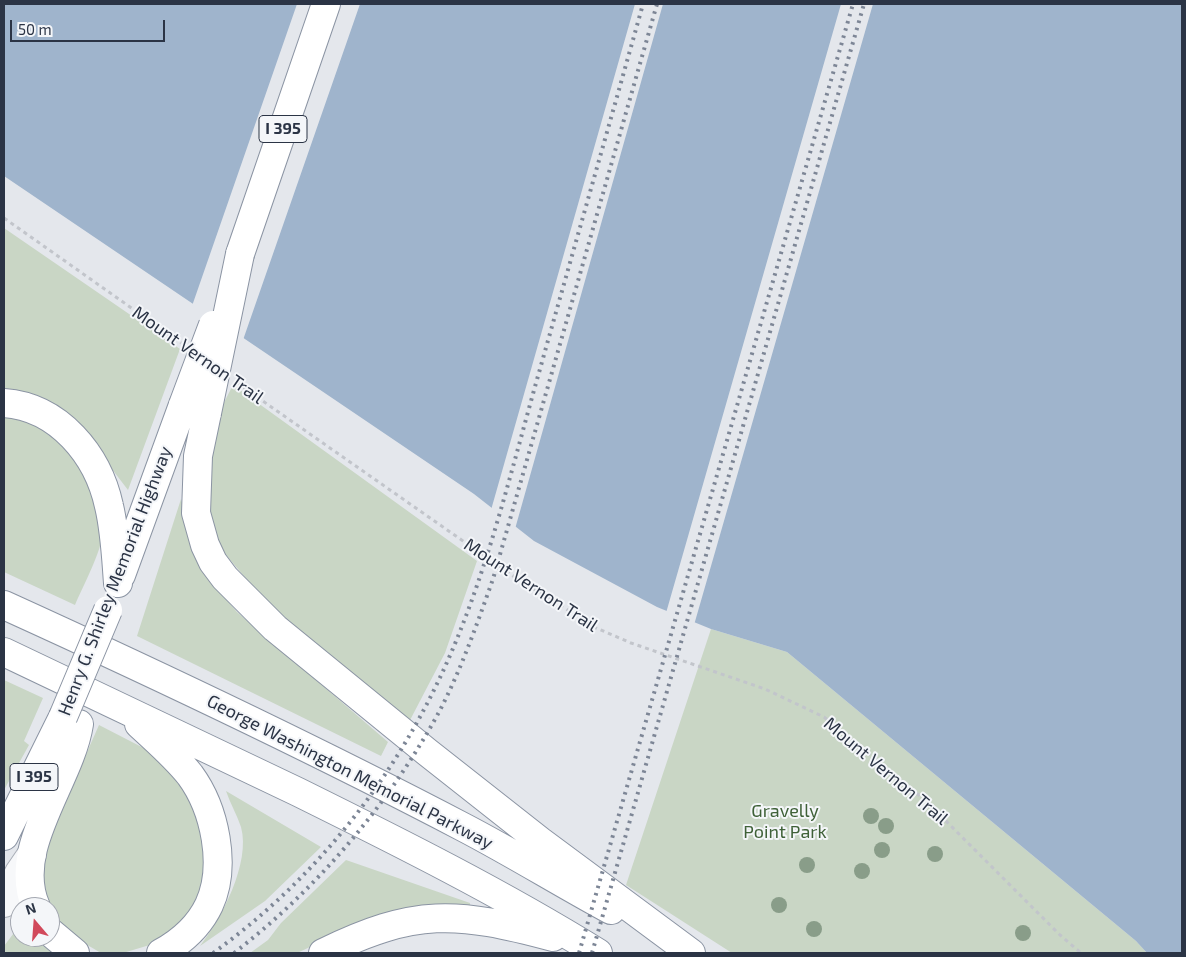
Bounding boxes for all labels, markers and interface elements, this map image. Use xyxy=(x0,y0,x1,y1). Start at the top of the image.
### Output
scale bar xyxy=(12,10,168,42)
text: 50 m xyxy=(18,20,52,38)
road number: I 395 xyxy=(259,116,307,142)
street label: Mount Vernon Trail xyxy=(128,302,268,408)
street label: Henry G. Shirley Memorial Highway xyxy=(54,443,176,719)
street label: Mount Vernon Trail xyxy=(460,534,602,636)
street label: George Washington Memorial Parkway xyxy=(203,690,497,854)
street label: Mount Vernon Trail xyxy=(819,713,953,829)
road number: I 395 xyxy=(10,764,58,790)
park label: Gravelly Point Park xyxy=(743,800,827,842)
north arrow xyxy=(10,897,60,947)
text: N xyxy=(23,899,38,918)

